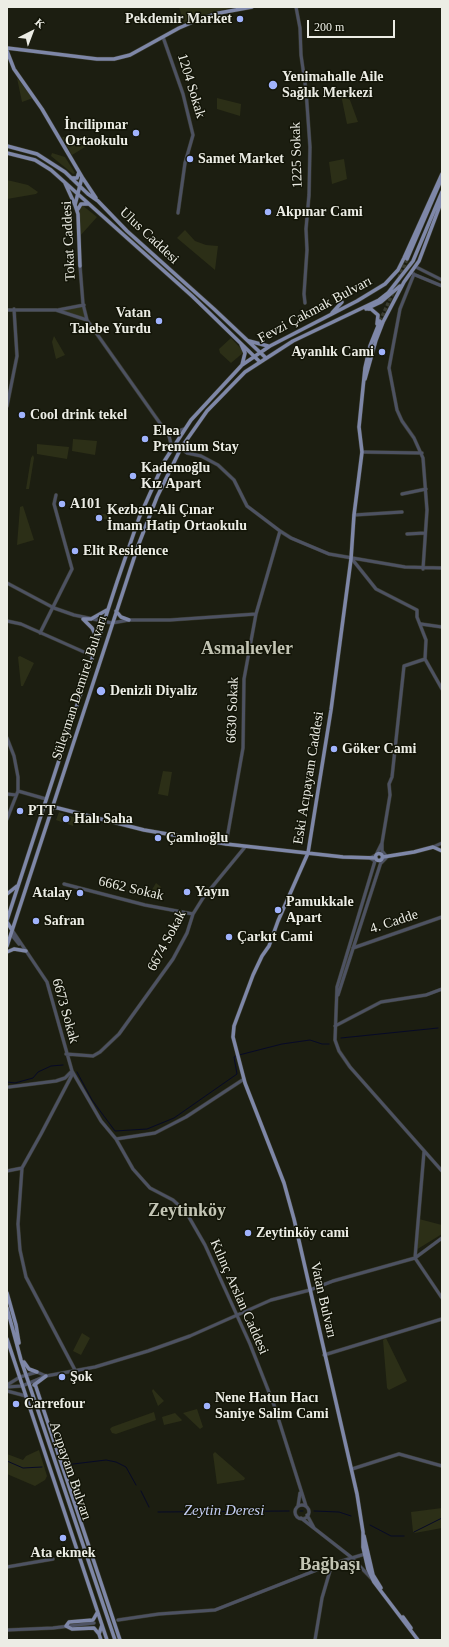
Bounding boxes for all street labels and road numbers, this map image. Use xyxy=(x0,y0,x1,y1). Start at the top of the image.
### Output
street label: 1204 Sokak xyxy=(173,52,209,120)
street label: 1225 Sokak xyxy=(287,121,307,189)
street label: Tokat Caddesi xyxy=(59,200,79,282)
street label: Ulus Caddesi xyxy=(116,204,182,268)
street label: Fevzi Çakmak Bulvarı xyxy=(255,273,375,347)
street label: Süleyman Demirel Bulvarı xyxy=(49,614,111,762)
street label: 6630 Sokak xyxy=(223,676,243,744)
street label: Eski Acıpayam Caddesi xyxy=(290,710,328,846)
street label: 6662 Sokak xyxy=(97,873,165,905)
street label: 4. Cadde xyxy=(368,906,420,938)
street label: 6674 Sokak xyxy=(144,908,190,974)
street label: 6673 Sokak xyxy=(48,977,82,1045)
street label: Kılınç Arslan Caddesi xyxy=(206,1237,272,1357)
street label: Vatan Bulvarı xyxy=(306,1260,340,1340)
street label: Acıpayam Bulvarı xyxy=(45,1420,95,1522)

